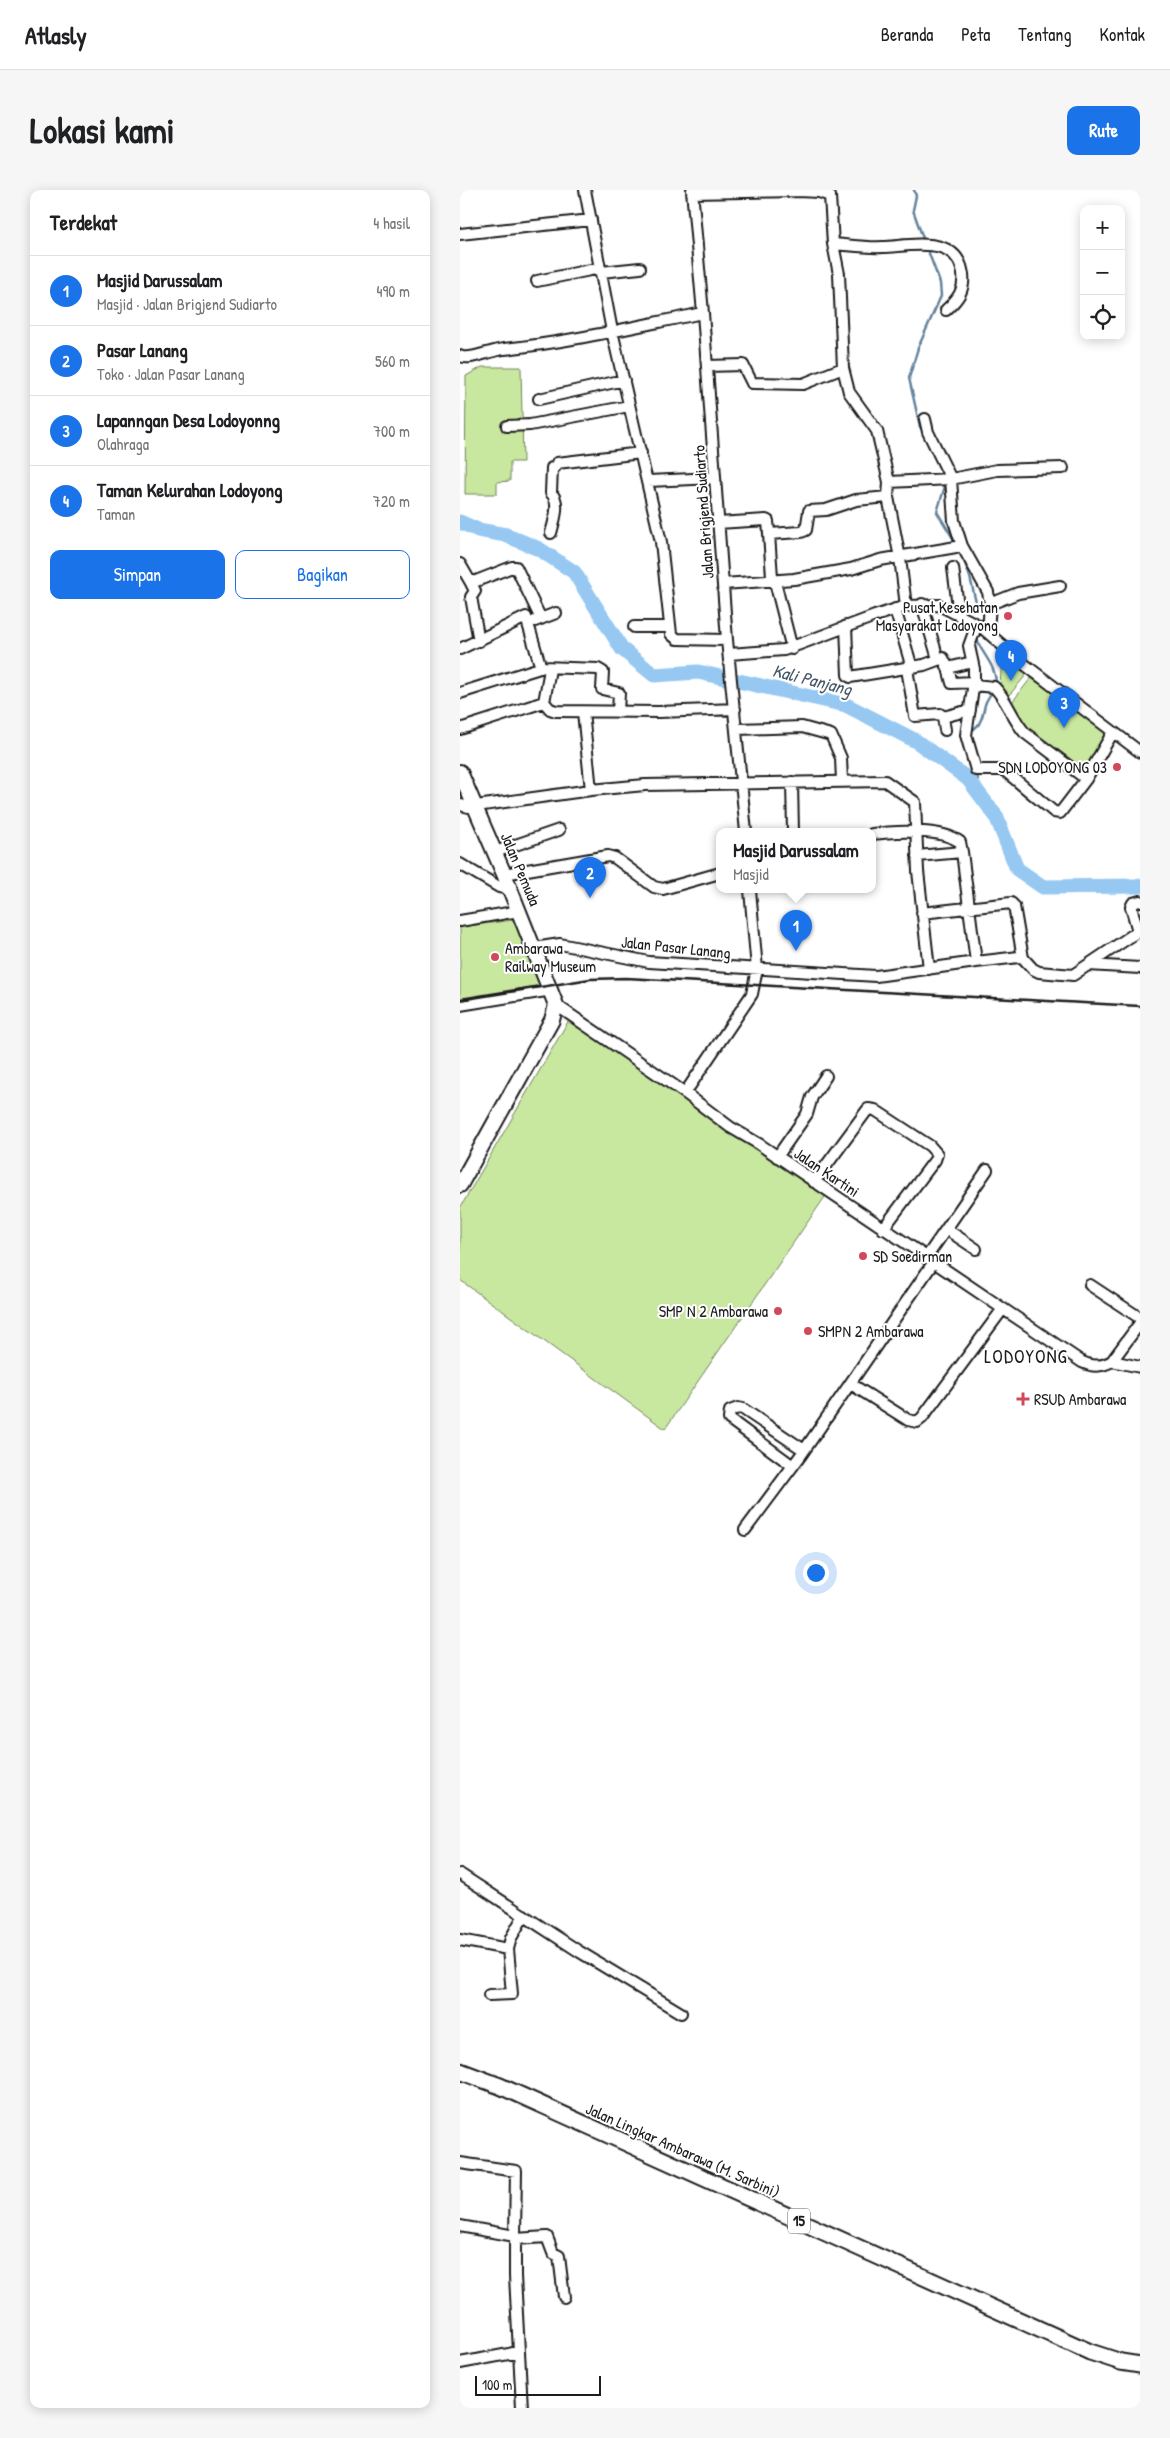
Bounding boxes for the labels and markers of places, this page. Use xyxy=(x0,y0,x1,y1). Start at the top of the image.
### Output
place label: Pusat Kesehatan Masyarakat Lodoyong xyxy=(876,596,998,636)
marker: Pusat Kesehatan Masyarakat Lodoyong xyxy=(1002,610,1014,622)
pin: 4 xyxy=(995,640,1027,681)
pin: 3 xyxy=(1048,687,1080,728)
place label: SDN LODOYONG 03 xyxy=(998,756,1107,778)
marker: SDN LODOYONG 03 xyxy=(1111,761,1123,773)
pin: 2 xyxy=(574,857,606,898)
pin: 1 xyxy=(780,910,812,951)
place label: Ambarawa Railway Museum xyxy=(505,937,596,977)
marker: Ambarawa Railway Museum xyxy=(489,951,501,963)
place label: SD Soedirman xyxy=(873,1245,952,1267)
marker: SD Soedirman xyxy=(857,1250,869,1262)
place label: SMP N 2 Ambarawa xyxy=(659,1300,768,1322)
marker: SMP N 2 Ambarawa xyxy=(772,1305,784,1317)
place label: SMPN 2 Ambarawa xyxy=(818,1320,924,1342)
marker: SMPN 2 Ambarawa xyxy=(802,1325,814,1337)
place label: RSUD Ambarawa xyxy=(1034,1388,1126,1410)
marker: RSUD Ambarawa xyxy=(1016,1392,1030,1406)

